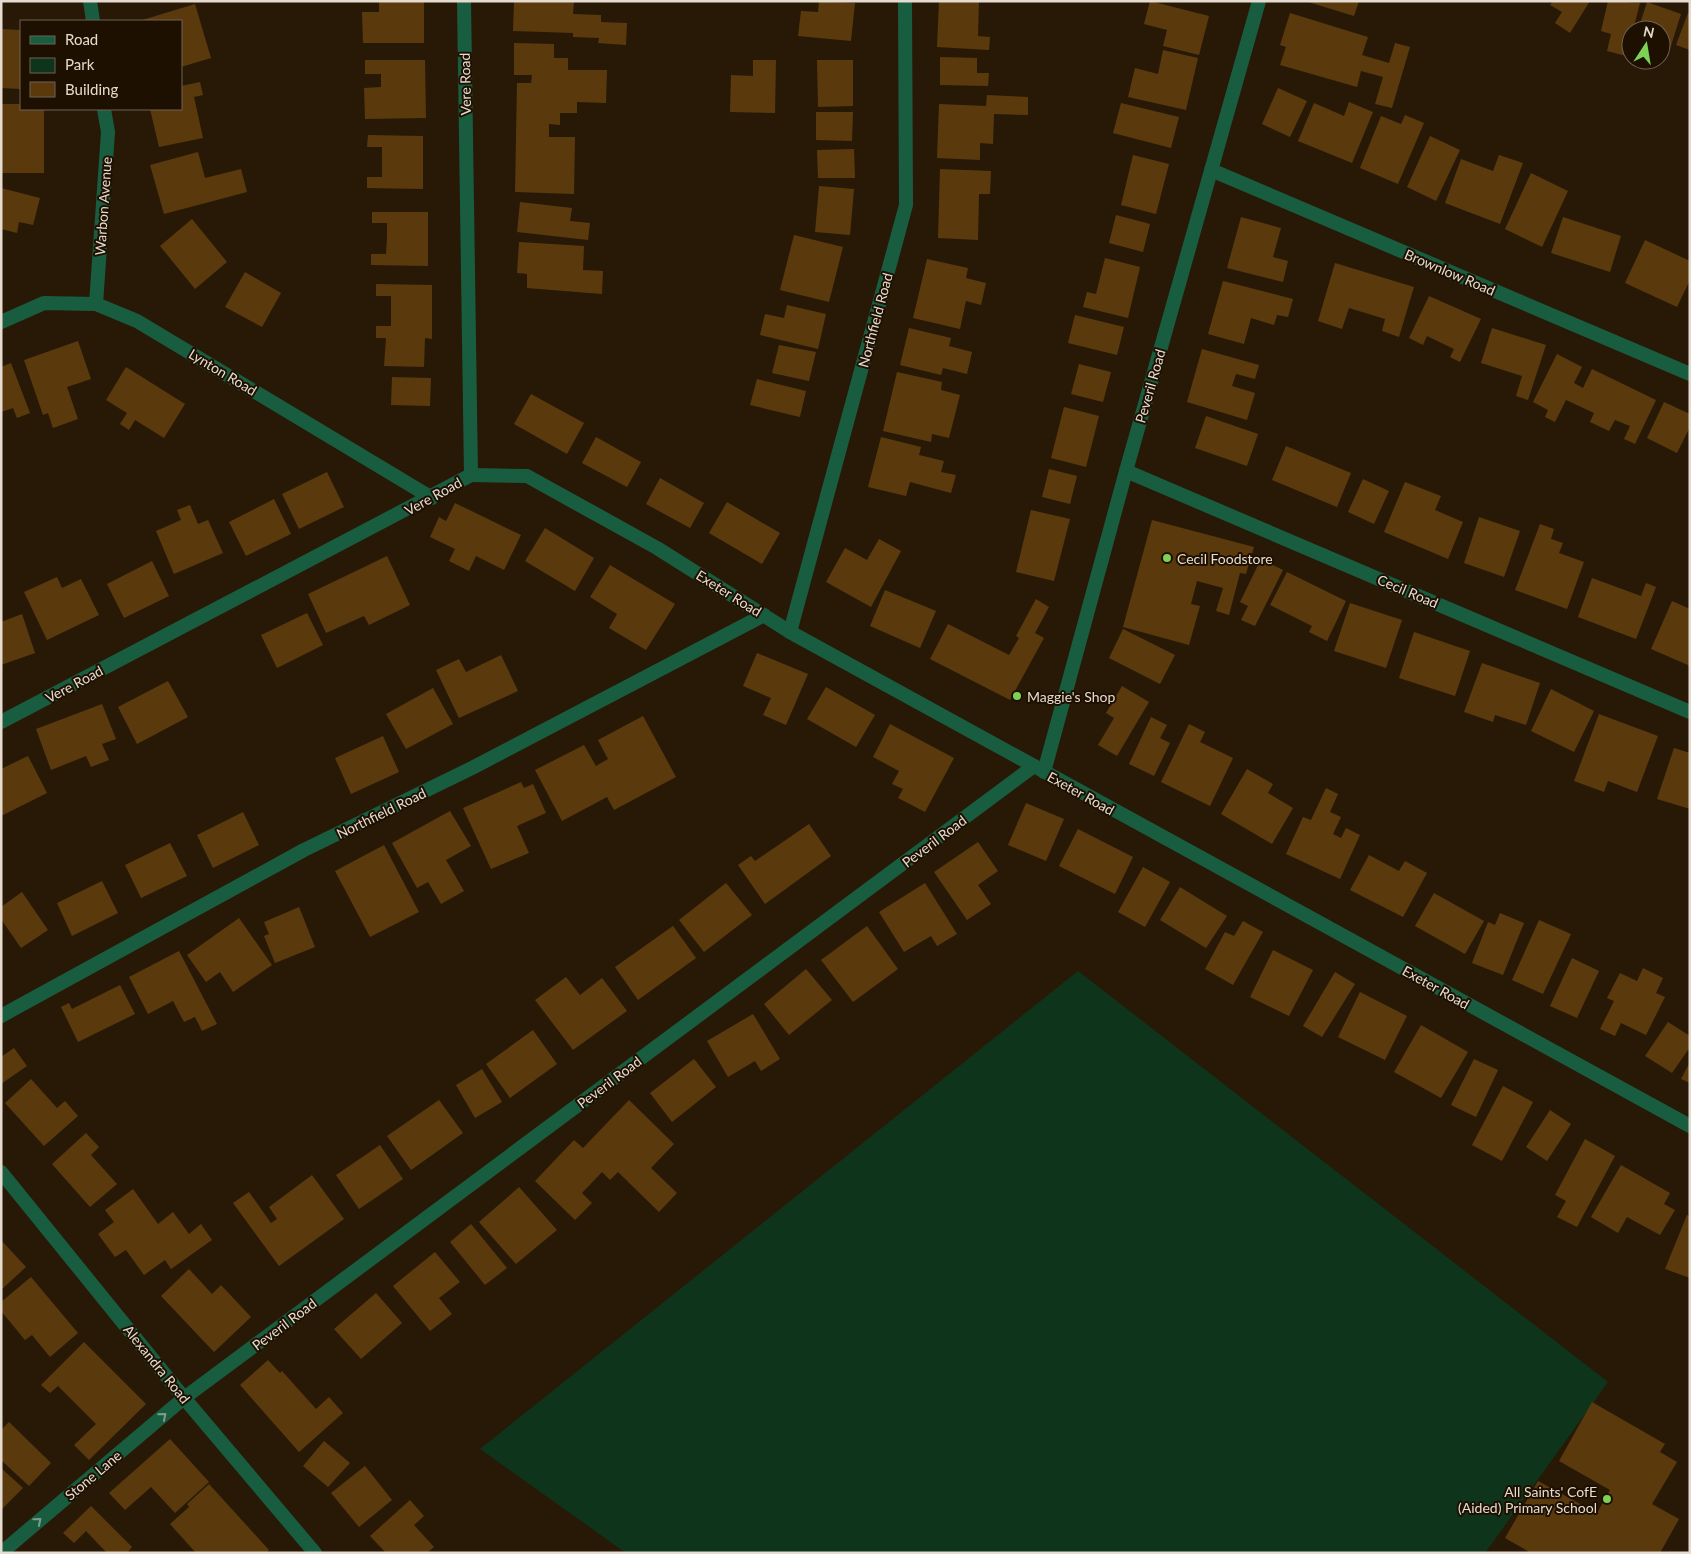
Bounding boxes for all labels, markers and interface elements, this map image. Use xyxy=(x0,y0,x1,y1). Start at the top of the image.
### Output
legend xyxy=(20,20,182,110)
north arrow xyxy=(1621,20,1671,70)
text: N xyxy=(1642,22,1656,41)
text: Road xyxy=(65,30,98,48)
street label: Vere Road xyxy=(456,53,474,115)
text: Park xyxy=(65,55,95,73)
text: Building xyxy=(65,80,118,98)
street label: Warbon Avenue xyxy=(91,156,115,256)
street label: Brownlow Road xyxy=(1402,245,1498,299)
street label: Northfield Road xyxy=(854,271,896,369)
street label: Lynton Road xyxy=(186,345,260,399)
street label: Peveril Road xyxy=(1131,347,1169,425)
street label: Vere Road xyxy=(401,473,465,519)
place label: Cecil Foodstore xyxy=(1177,550,1273,567)
marker: Cecil Foodstore xyxy=(1161,552,1173,564)
street label: Exeter Road xyxy=(693,566,765,620)
street label: Cecil Road xyxy=(1375,571,1441,611)
street label: Vere Road xyxy=(42,662,106,706)
place label: Maggie's Shop xyxy=(1027,688,1115,705)
marker: Maggie's Shop xyxy=(1011,690,1023,702)
street label: Exeter Road xyxy=(1045,768,1117,818)
street label: Northfield Road xyxy=(333,784,429,842)
street label: Peveril Road xyxy=(898,811,970,871)
street label: Exeter Road xyxy=(1400,962,1472,1012)
street label: Peveril Road xyxy=(573,1052,645,1112)
street label: Peveril Road xyxy=(248,1294,320,1354)
street label: Alexandra Road xyxy=(120,1321,194,1407)
one-way arrow xyxy=(157,1413,166,1422)
street label: Stone Lane xyxy=(61,1447,125,1503)
place label: All Saints' CofE (Aided) Primary School xyxy=(1458,1483,1597,1516)
marker: All Saints' CofE (Aided) Primary School xyxy=(1601,1493,1613,1505)
one-way arrow xyxy=(33,1518,42,1527)

